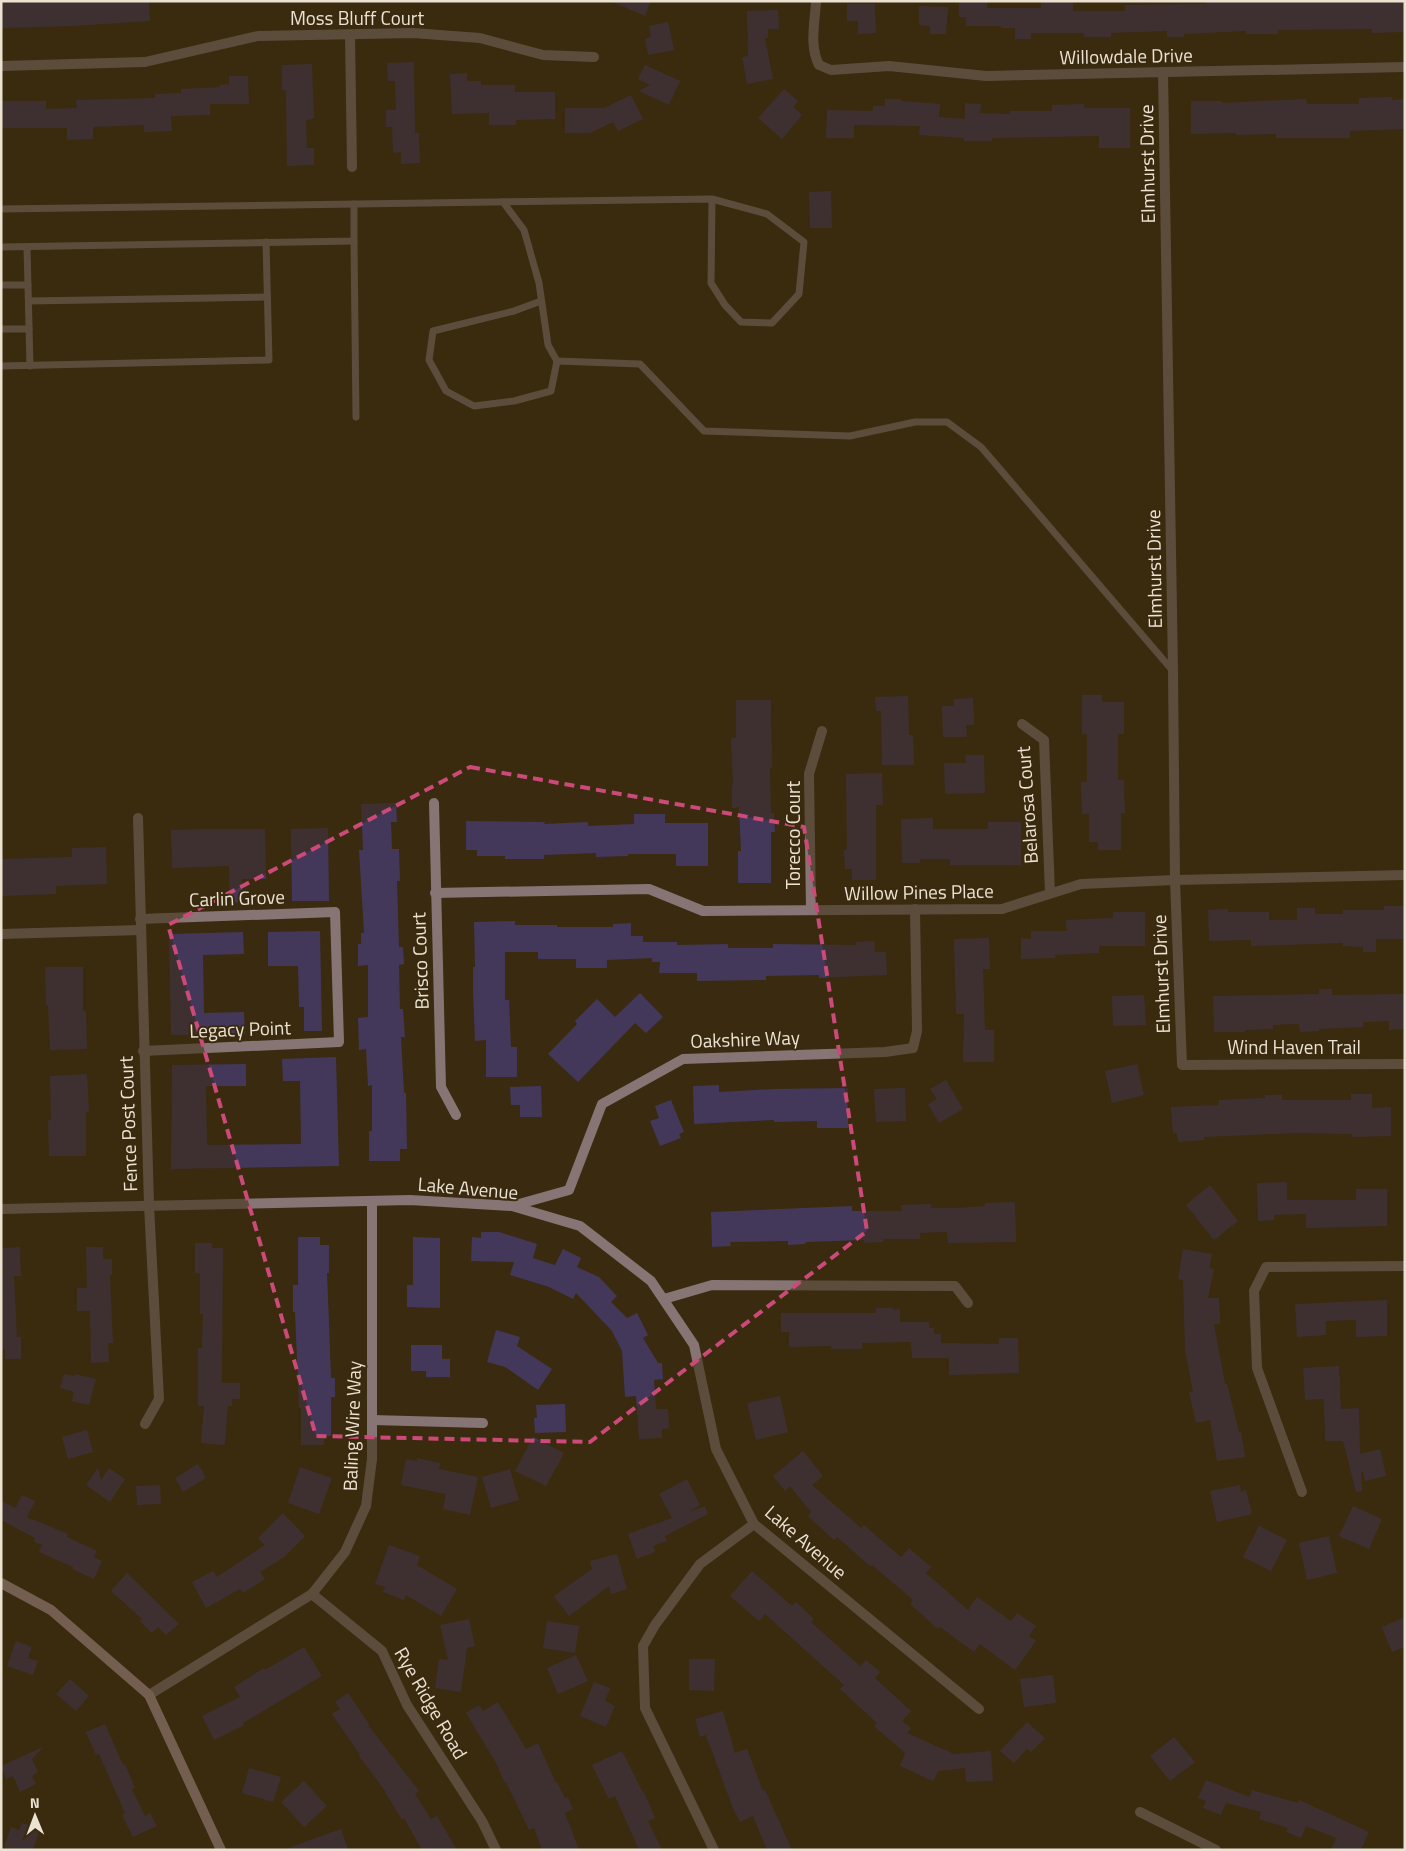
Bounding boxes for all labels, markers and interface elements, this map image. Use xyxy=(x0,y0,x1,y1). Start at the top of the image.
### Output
street label: Moss Bluff Court xyxy=(290,3,424,32)
street label: Willowdale Drive xyxy=(1059,40,1193,71)
street label: Elmhurst Drive xyxy=(1131,104,1162,224)
street label: Elmhurst Drive xyxy=(1138,509,1169,629)
street label: Belarosa Court xyxy=(1008,745,1045,865)
street label: Torecco Court xyxy=(778,781,807,889)
street label: Willow Pines Place xyxy=(844,876,994,907)
street label: Carlin Grove xyxy=(189,881,285,914)
street label: Brisco Court xyxy=(403,912,436,1010)
street label: Elmhurst Drive xyxy=(1144,914,1177,1034)
street label: Legacy Point xyxy=(189,1012,292,1045)
street label: Oakshire Way xyxy=(690,1022,800,1055)
street label: Wind Haven Trail xyxy=(1227,1032,1361,1061)
street label: Fence Post Court xyxy=(111,1055,144,1192)
street label: Lake Avenue xyxy=(417,1169,519,1206)
street label: Baling Wire Way xyxy=(335,1360,368,1492)
street label: Lake Avenue xyxy=(759,1498,854,1586)
street label: Rye Ridge Road xyxy=(388,1641,475,1764)
north arrow xyxy=(10,1791,60,1841)
text: N xyxy=(30,1792,40,1813)

